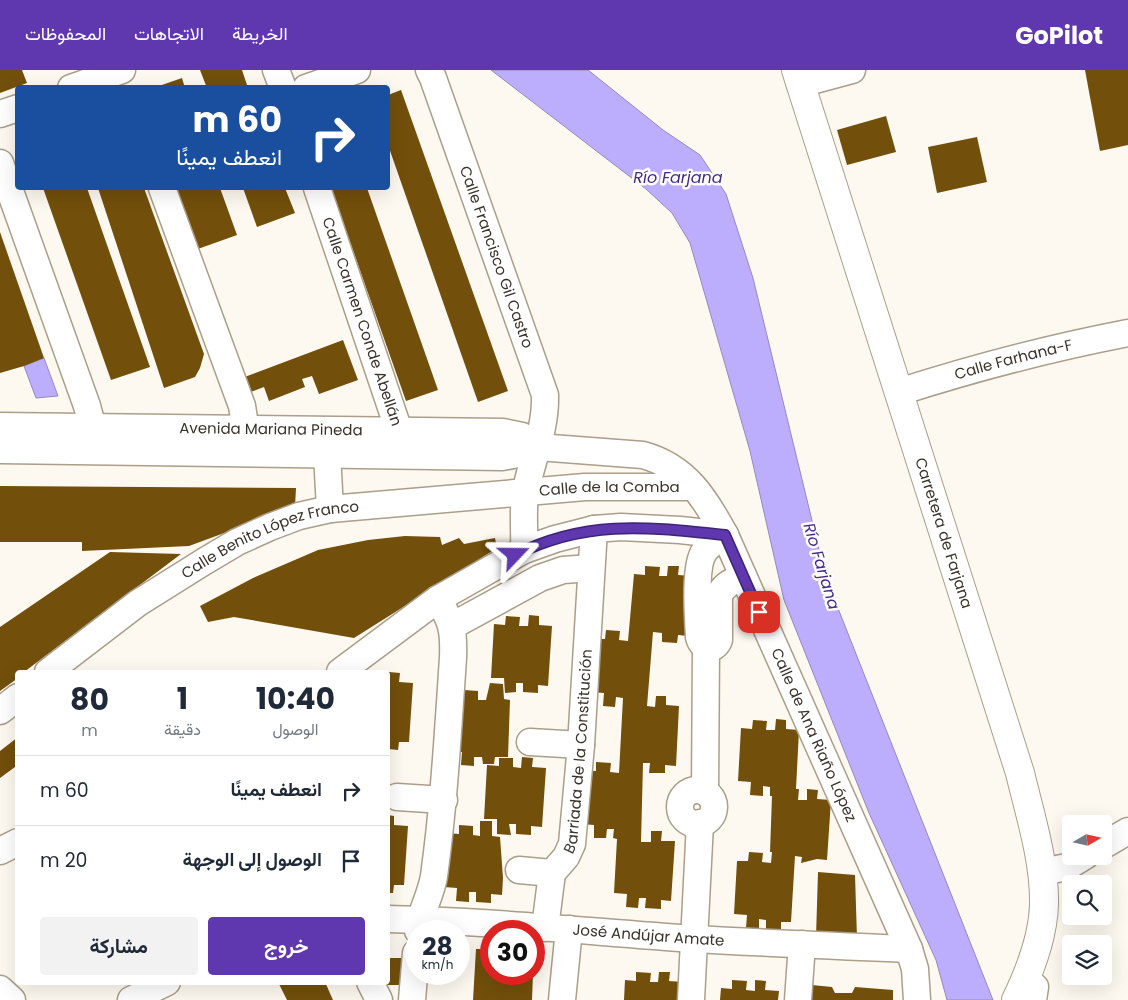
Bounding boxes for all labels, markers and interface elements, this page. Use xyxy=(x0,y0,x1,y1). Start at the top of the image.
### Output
text: GoPilot xyxy=(1015,19,1103,52)
text: المحفوظات xyxy=(25,21,106,46)
text: الاتجاهات xyxy=(134,21,204,46)
text: الخريطة xyxy=(232,21,288,46)
text: 60 m xyxy=(192,95,282,144)
icon: right xyxy=(300,105,365,170)
text: انعطف يمينًا xyxy=(176,142,282,173)
street label: Calle Francisco Gil Castro xyxy=(455,163,539,351)
water label: Río Farjana xyxy=(633,166,723,189)
street label: Calle Carmen Conde Abellán xyxy=(318,214,408,429)
street label: Calle Farhana-F xyxy=(952,334,1075,385)
street label: Avenida Mariana Pineda xyxy=(179,417,363,440)
street label: Carretera de Farjana xyxy=(910,455,978,611)
street label: Calle de la Comba xyxy=(538,476,680,501)
street label: Calle Benito López Franco xyxy=(177,496,360,583)
water label: Río Farjana xyxy=(797,520,846,612)
position arrow xyxy=(488,528,540,580)
pin xyxy=(738,591,780,633)
icon: arrive xyxy=(745,598,773,626)
street label: Calle de Ana Riaño López xyxy=(766,644,862,825)
street label: Barriada de la Constitución xyxy=(558,648,597,857)
text: 1 xyxy=(177,677,188,720)
text: 10:40 xyxy=(256,677,335,720)
text: 80 xyxy=(70,678,109,721)
text: دقيقة xyxy=(164,718,201,741)
text: الوصول xyxy=(272,718,319,741)
text: m xyxy=(81,719,98,742)
text: انعطف يمينًا xyxy=(230,776,322,803)
text: 60 m xyxy=(40,777,89,804)
icon: right xyxy=(337,777,365,805)
north arrow xyxy=(1062,815,1112,865)
map controls xyxy=(1062,815,1112,985)
text: الوصول إلى الوجهة xyxy=(183,846,322,873)
text: 20 m xyxy=(40,847,88,874)
icon: arrive xyxy=(337,847,365,875)
button: search xyxy=(1062,875,1112,925)
button: مشاركة xyxy=(40,917,198,975)
button: خروج xyxy=(208,917,365,975)
street label: José Andújar Amate xyxy=(572,919,725,951)
speed limit sign: 30 xyxy=(480,920,545,985)
text: 28 xyxy=(422,929,453,964)
button: layers xyxy=(1062,935,1112,985)
text: km/h xyxy=(422,956,453,973)

